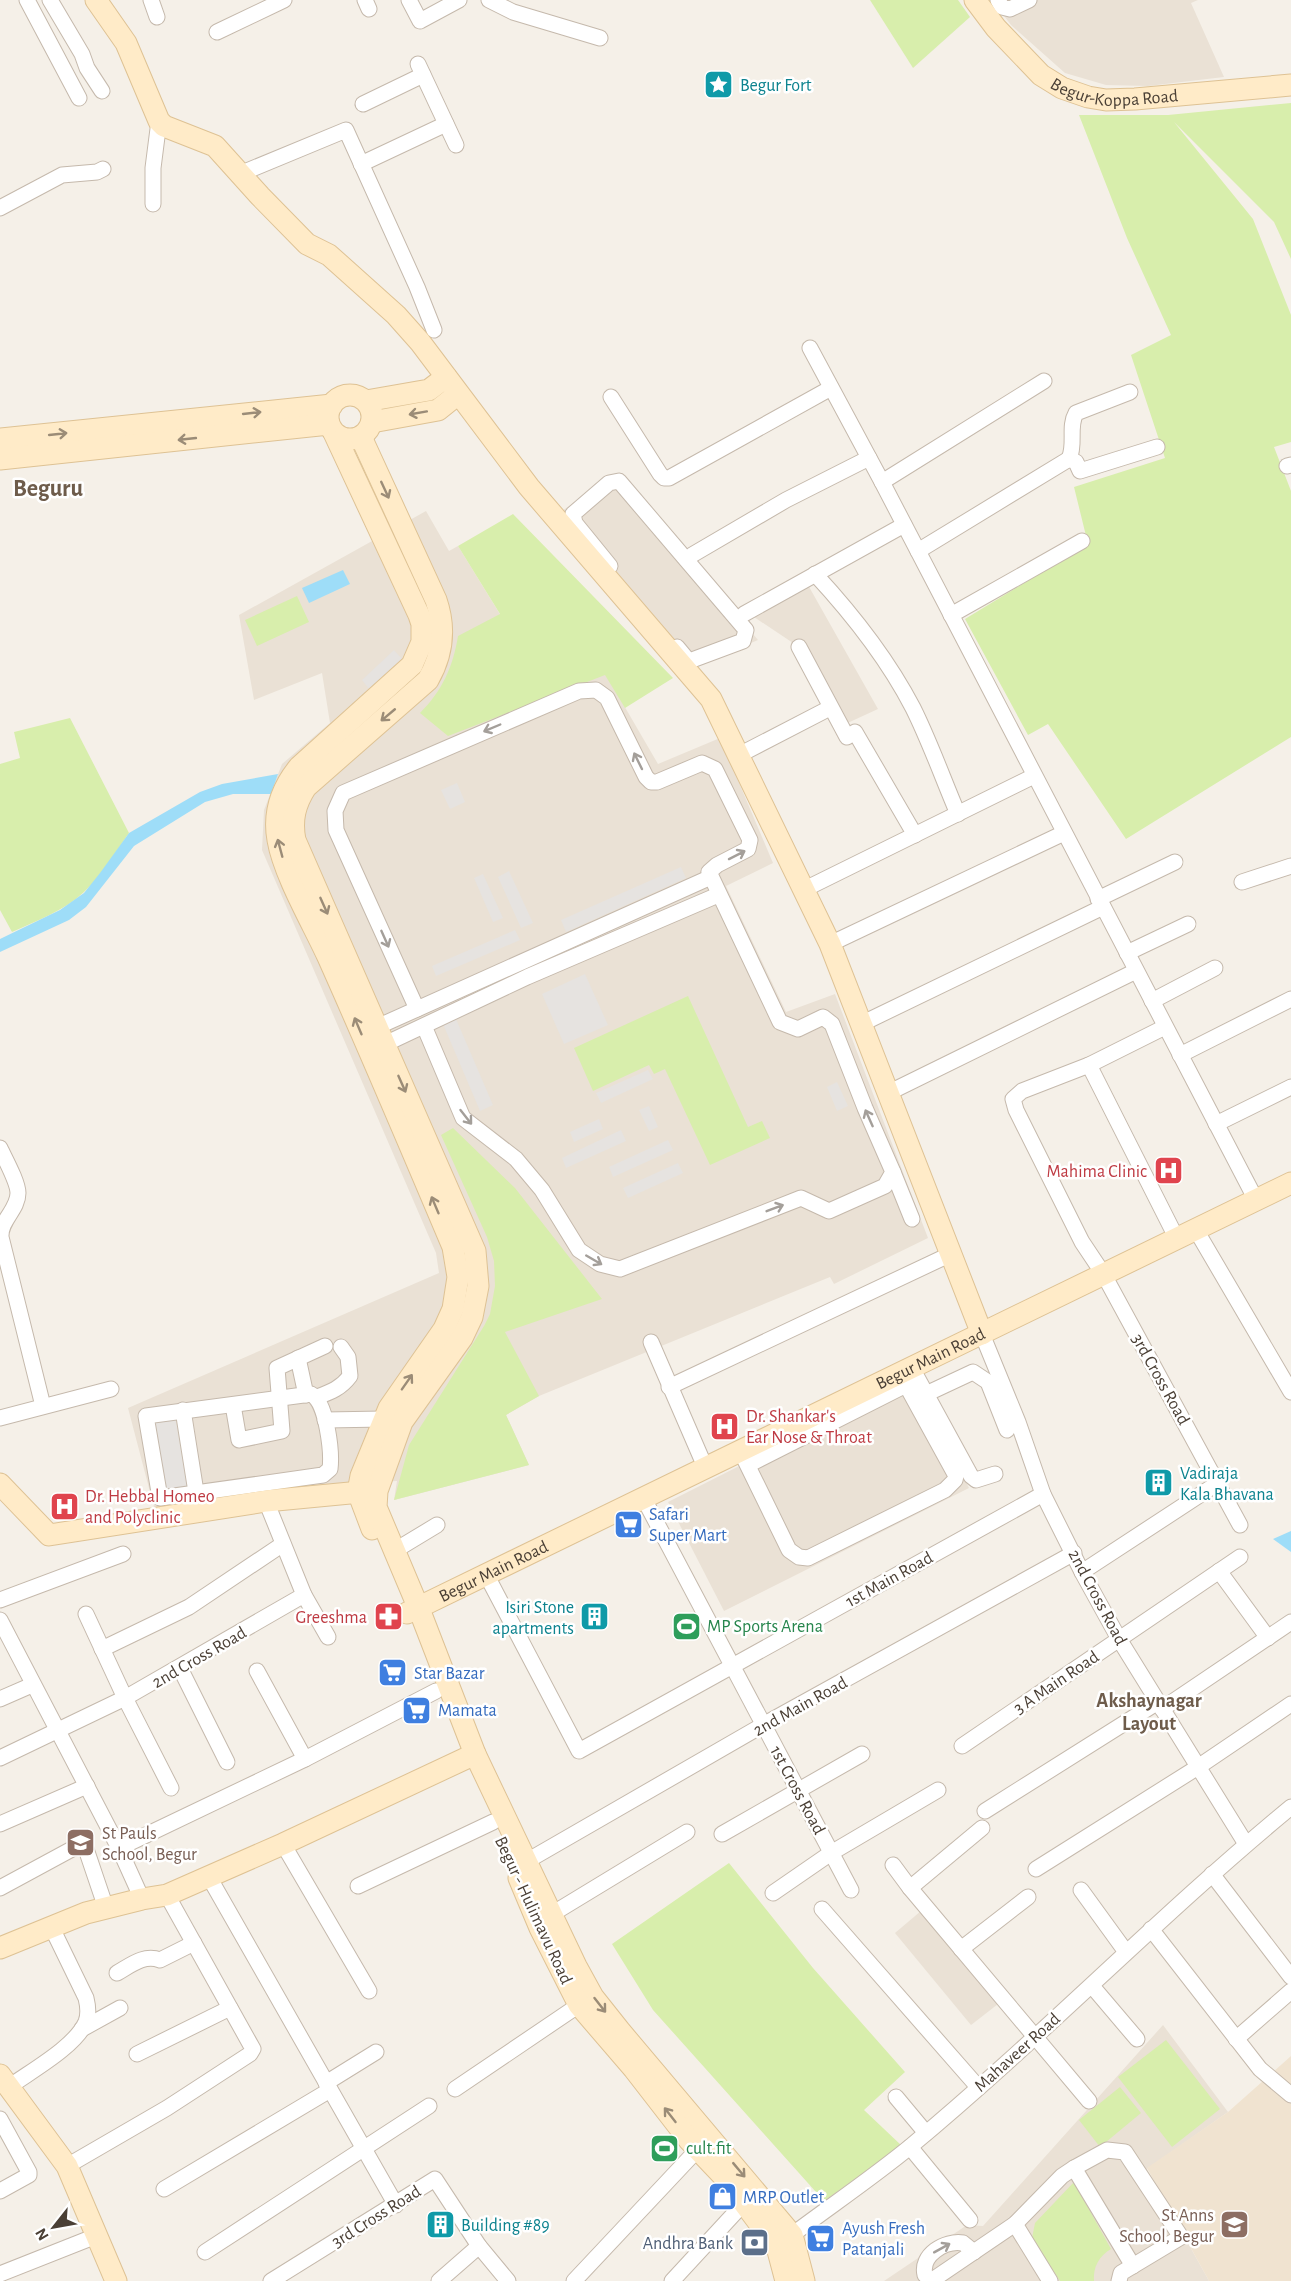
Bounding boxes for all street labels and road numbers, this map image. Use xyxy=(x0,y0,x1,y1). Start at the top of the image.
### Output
street label: Begur-Koppa Road xyxy=(1047,75,1179,110)
street label: Begur Main Road xyxy=(873,1325,988,1393)
street label: 3rd Cross Road xyxy=(1128,1331,1193,1428)
street label: Begur Main Road xyxy=(436,1538,551,1606)
street label: 2nd Cross Road xyxy=(1064,1547,1130,1648)
street label: 1st Main Road xyxy=(843,1549,936,1611)
street label: 2nd Cross Road xyxy=(149,1624,250,1692)
street label: 3 A Main Road xyxy=(1011,1648,1102,1718)
street label: 2nd Main Road xyxy=(750,1674,851,1740)
street label: 1st Cross Road xyxy=(766,1743,828,1838)
street label: Begur - Hulimavu Road xyxy=(491,1834,575,1987)
street label: Mahaveer Road xyxy=(971,2010,1064,2096)
street label: 3rd Cross Road xyxy=(329,2182,424,2251)

